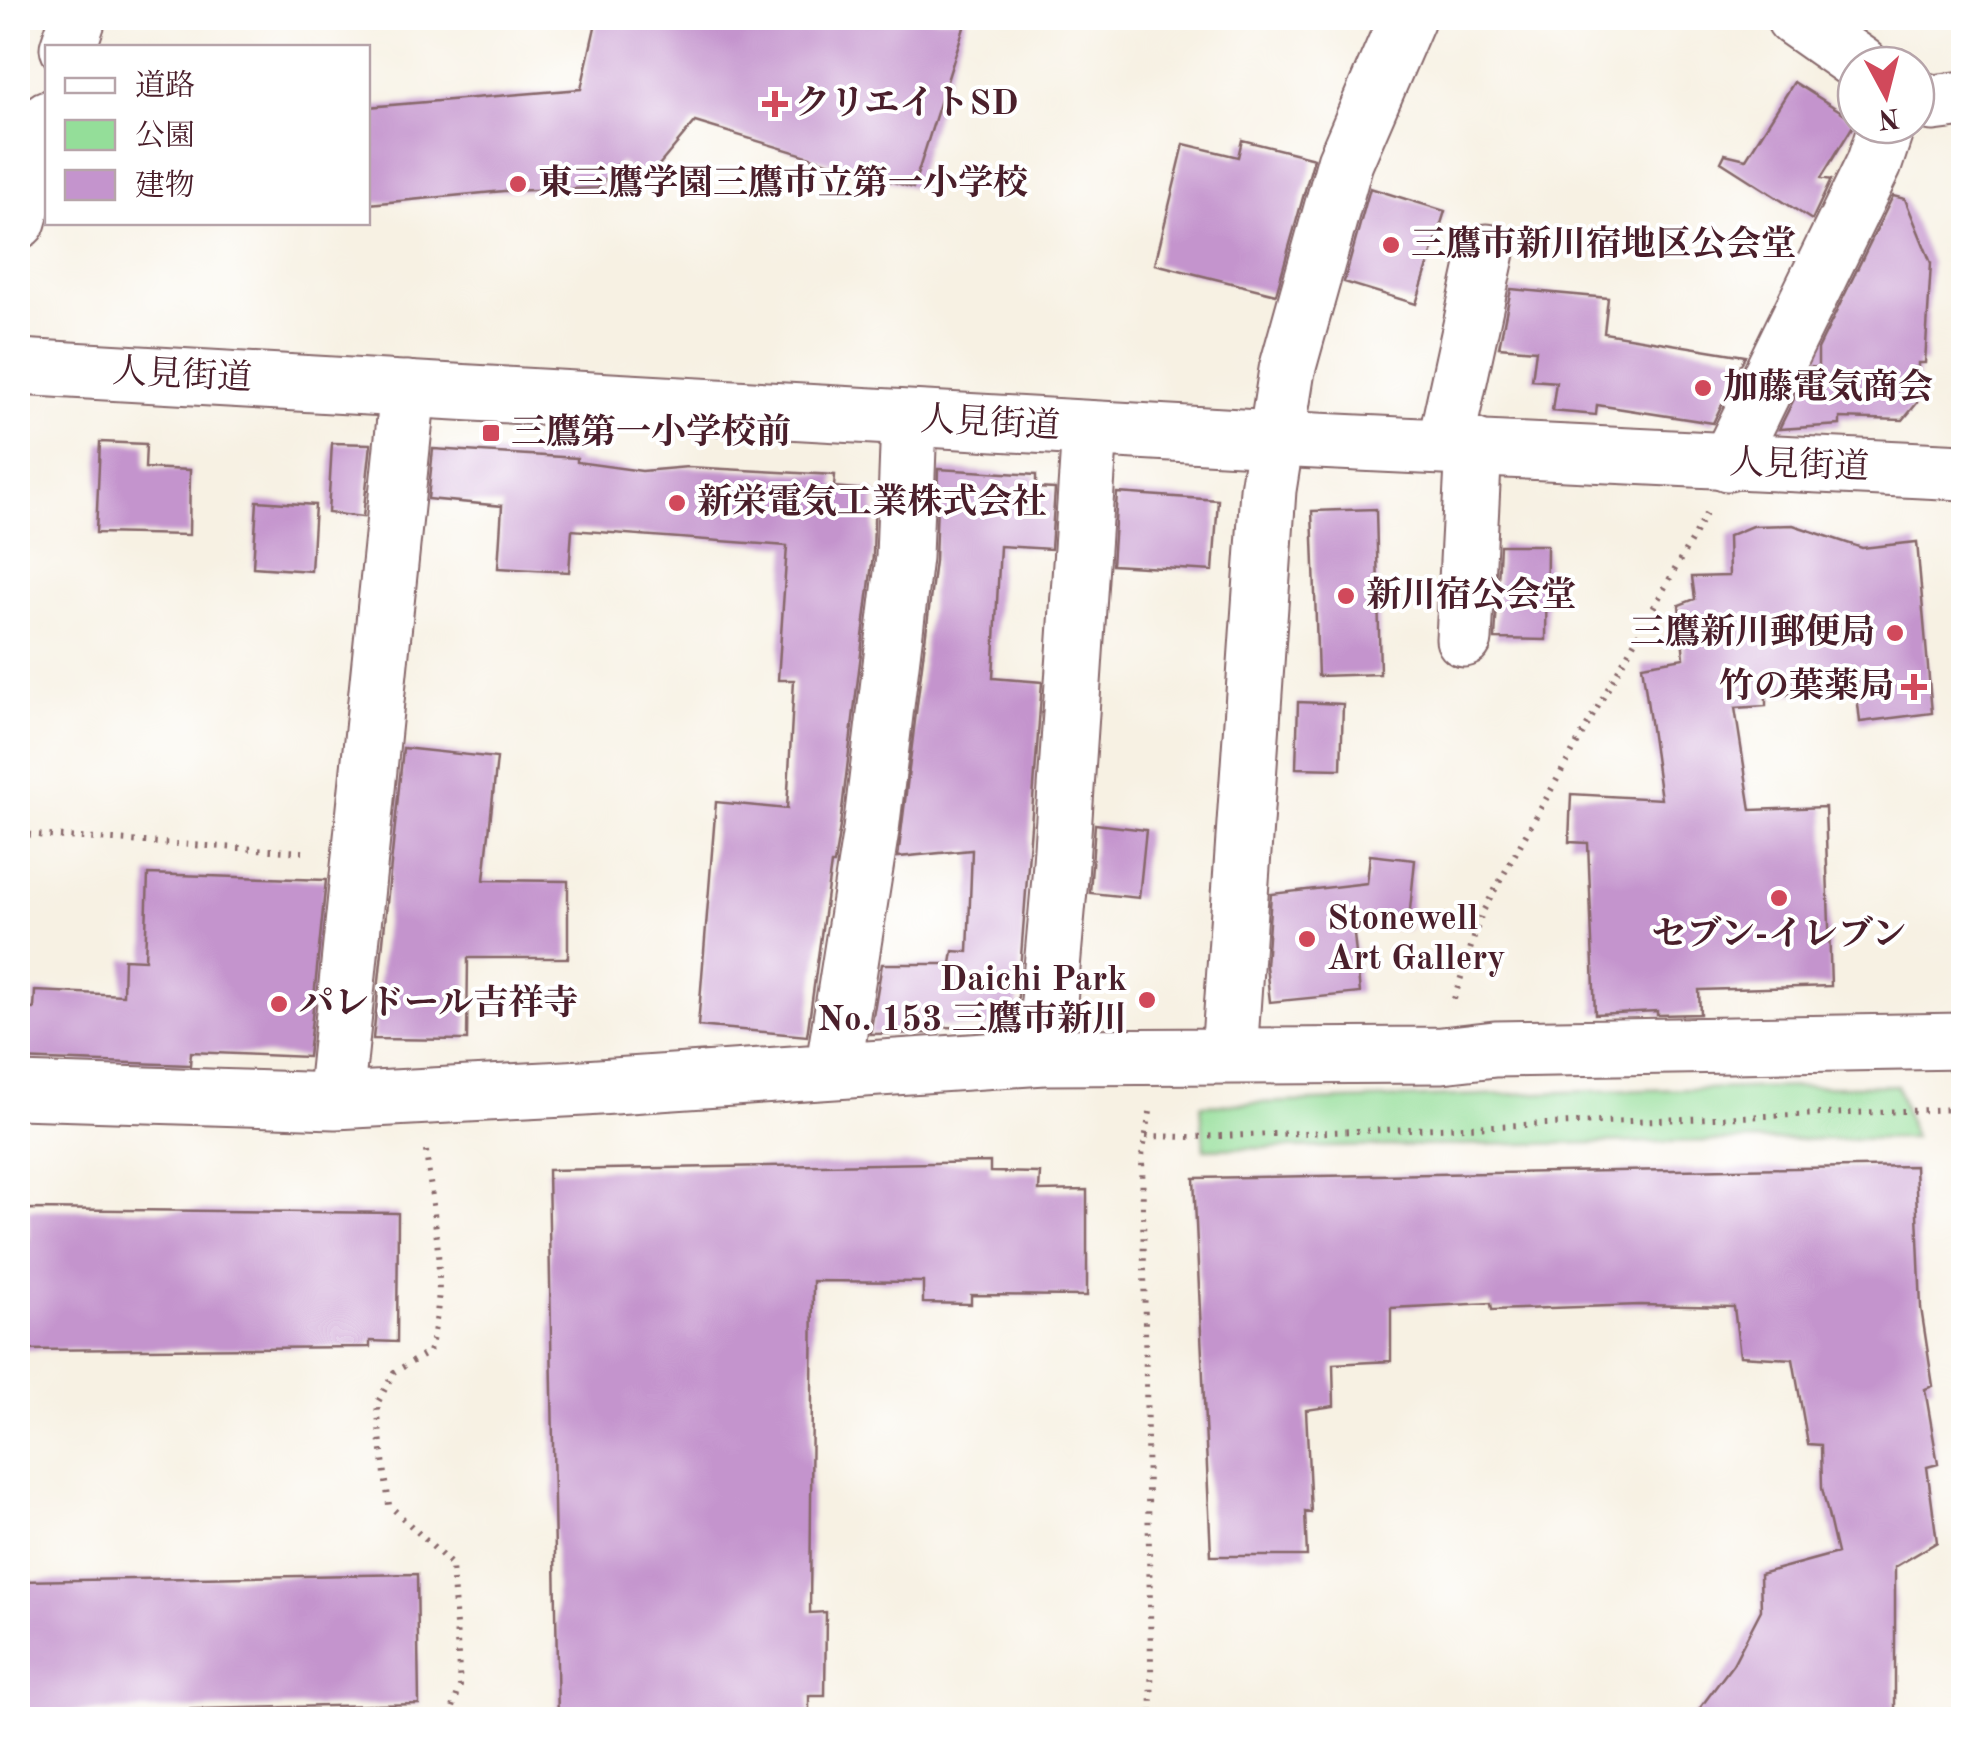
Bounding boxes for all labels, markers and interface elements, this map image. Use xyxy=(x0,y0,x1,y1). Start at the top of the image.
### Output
legend xyxy=(45,45,370,225)
north arrow xyxy=(1836,45,1936,145)
text: 道路 xyxy=(135,69,195,102)
place label: クリエイトSD xyxy=(795,86,1019,122)
marker: クリエイトSD xyxy=(764,93,786,115)
text: N xyxy=(1876,102,1901,132)
text: 公園 xyxy=(135,120,195,152)
place label: 東三鷹学園三鷹市立第一小学校 xyxy=(538,164,1028,202)
text: 建物 xyxy=(135,169,195,202)
marker: 東三鷹学園三鷹市立第一小学校 xyxy=(507,173,529,195)
place label: 三鷹市新川宿地区公会堂 xyxy=(1411,225,1796,263)
marker: 三鷹市新川宿地区公会堂 xyxy=(1380,234,1402,256)
street label: 人見街道 xyxy=(111,352,253,397)
place label: 加藤電気商会 xyxy=(1723,367,1933,406)
marker: 加藤電気商会 xyxy=(1692,377,1714,399)
street label: 人見街道 xyxy=(919,400,1061,445)
place label: 三鷹第一小学校前 xyxy=(511,413,791,451)
marker: 三鷹第一小学校前 xyxy=(480,422,502,444)
street label: 人見街道 xyxy=(1728,443,1870,486)
place label: 新栄電気工業株式会社 xyxy=(697,482,1047,521)
marker: 新栄電気工業株式会社 xyxy=(666,492,688,514)
place label: 新川宿公会堂 xyxy=(1366,576,1576,614)
marker: 新川宿公会堂 xyxy=(1335,585,1357,607)
place label: 三鷹新川郵便局 xyxy=(1630,613,1875,651)
marker: 三鷹新川郵便局 xyxy=(1884,622,1906,644)
place label: 竹の葉薬局 xyxy=(1719,667,1894,705)
marker: 竹の葉薬局 xyxy=(1903,676,1925,698)
marker: セブン-イレブン xyxy=(1768,887,1790,909)
place label: Stonewell Art Gallery xyxy=(1327,902,1506,977)
place label: セブン-イレブン xyxy=(1651,915,1907,953)
marker: Stonewell Art Gallery xyxy=(1296,928,1318,950)
place label: Daichi Park No. 153 三鷹市新川 xyxy=(817,963,1127,1038)
place label: パレドール吉祥寺 xyxy=(299,984,578,1022)
marker: Daichi Park No. 153 三鷹市新川 xyxy=(1136,989,1158,1011)
marker: パレドール吉祥寺 xyxy=(268,993,290,1015)

